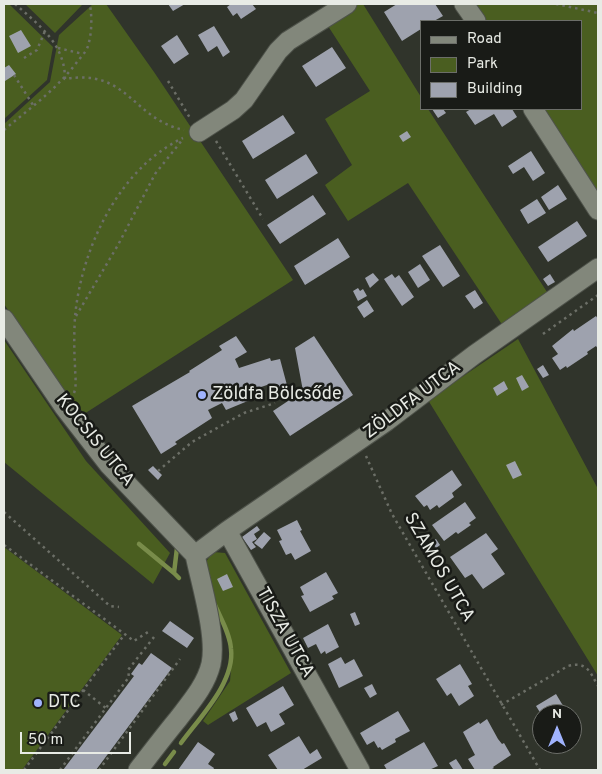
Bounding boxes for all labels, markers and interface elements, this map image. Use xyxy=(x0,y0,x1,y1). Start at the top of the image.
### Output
legend xyxy=(420,20,582,110)
text: Road xyxy=(467,30,502,49)
text: Park xyxy=(467,55,498,74)
text: Building xyxy=(467,80,522,99)
street label: ZÖLDFA UTCA xyxy=(360,357,466,445)
place label: Zöldfa Bölcsőde xyxy=(212,384,342,406)
marker: Zöldfa Bölcsőde xyxy=(196,389,208,401)
street label: KOCSIS UTCA xyxy=(50,391,138,491)
street label: SZAMOS UTCA xyxy=(398,510,478,626)
street label: TISZA UTCA xyxy=(250,584,318,682)
place label: DTC xyxy=(48,692,81,714)
marker: DTC xyxy=(32,697,44,709)
north arrow xyxy=(532,704,582,754)
text: N xyxy=(552,706,562,723)
scale bar xyxy=(22,722,134,754)
text: 50 m xyxy=(28,731,63,750)

